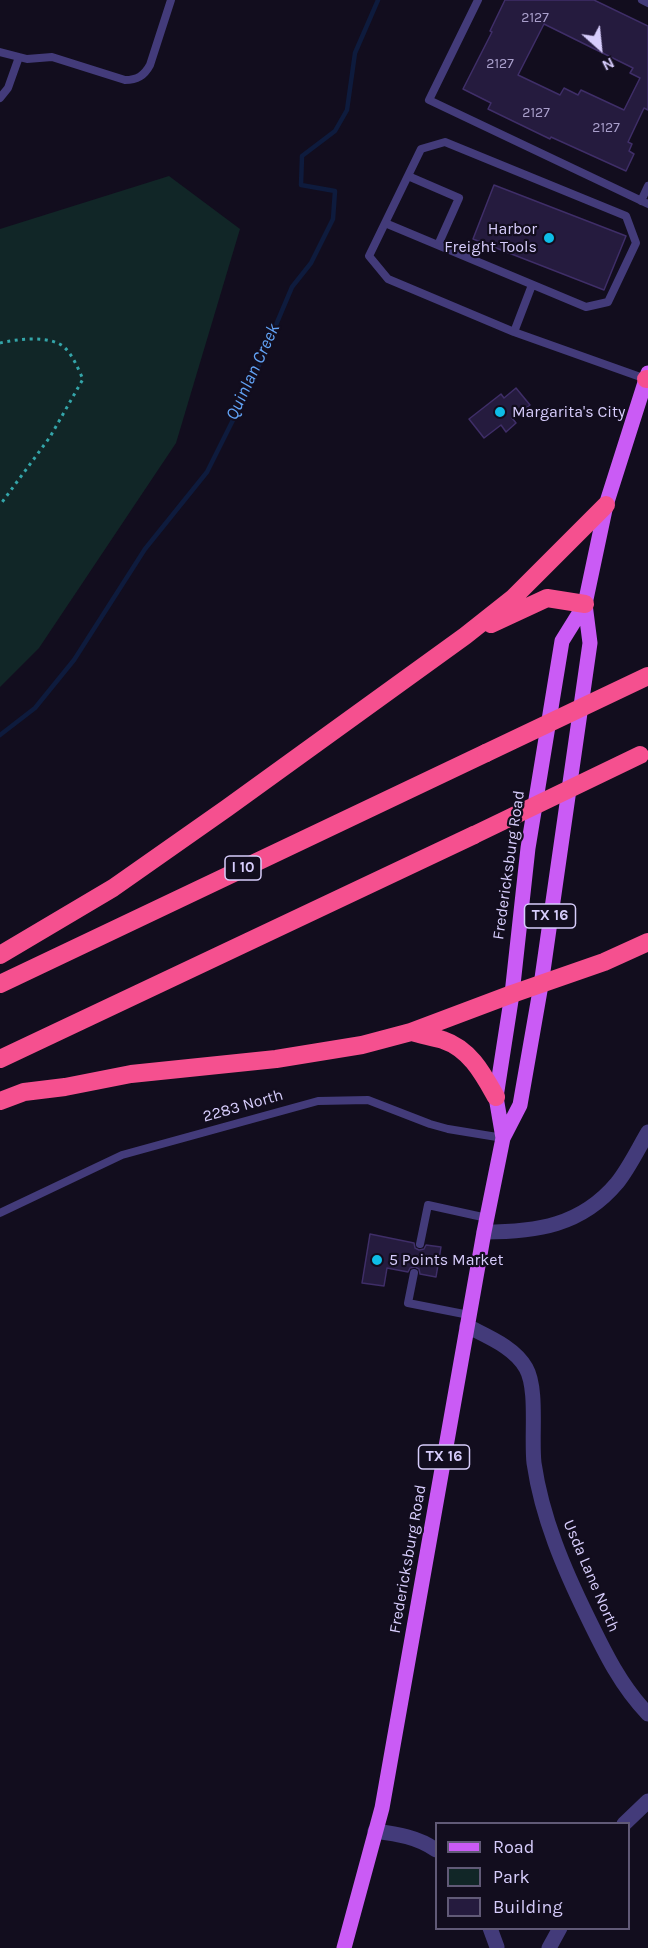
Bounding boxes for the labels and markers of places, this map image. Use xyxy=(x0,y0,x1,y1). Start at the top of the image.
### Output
place label: Harbor Freight Tools xyxy=(444,219,537,257)
marker: Harbor Freight Tools xyxy=(542,231,556,245)
place label: Margarita's City xyxy=(512,402,626,422)
marker: Margarita's City xyxy=(493,405,507,419)
place label: 5 Points Market xyxy=(389,1250,503,1270)
marker: 5 Points Market xyxy=(370,1253,384,1267)

